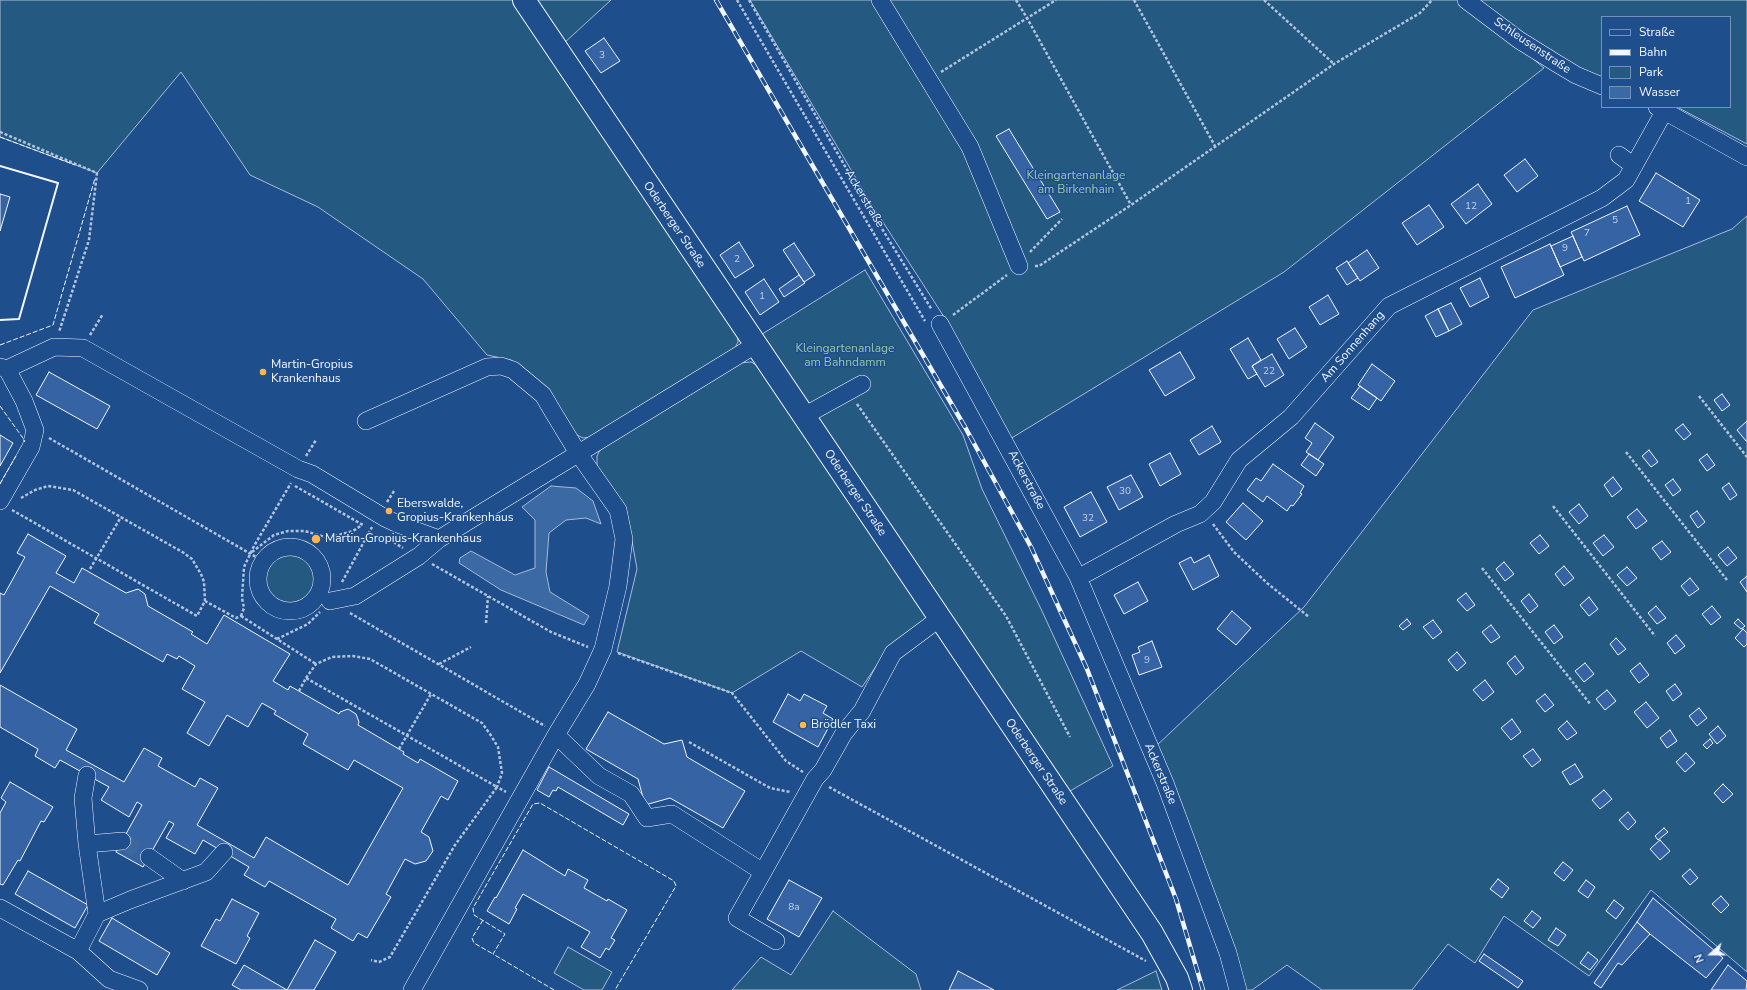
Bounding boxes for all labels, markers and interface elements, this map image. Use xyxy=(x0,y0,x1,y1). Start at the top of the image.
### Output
street label: Schleusenstraße xyxy=(1491,15,1573,77)
legend xyxy=(1601,16,1731,108)
text: Straße xyxy=(1639,24,1675,40)
text: Bahn xyxy=(1639,44,1667,60)
house number: 3 xyxy=(599,50,605,62)
text: Park xyxy=(1639,64,1663,80)
text: Wasser xyxy=(1639,84,1680,100)
street label: Ackerstraße xyxy=(841,167,887,231)
park label: Kleingartenanlage am Birkenhain xyxy=(1027,169,1125,197)
street label: Oderberger Straße xyxy=(640,179,708,271)
house number: 1 xyxy=(1685,196,1691,208)
house number: 12 xyxy=(1465,201,1477,213)
house number: 5 xyxy=(1612,215,1618,227)
house number: 7 xyxy=(1584,228,1590,240)
house number: 9 xyxy=(1562,243,1568,255)
house number: 2 xyxy=(734,254,740,266)
house number: 1 xyxy=(759,291,765,303)
street label: Am Sonnenhang xyxy=(1318,308,1388,386)
park label: Kleingartenanlage am Bahndamm xyxy=(796,342,894,370)
place label: Martin-Gropius Krankenhaus xyxy=(271,358,353,386)
house number: 22 xyxy=(1263,366,1275,378)
marker: Martin-Gropius Krankenhaus xyxy=(258,367,268,377)
street label: Oderberger Straße xyxy=(821,447,889,539)
street label: Ackerstraße xyxy=(1004,448,1048,512)
house number: 30 xyxy=(1119,486,1131,498)
place label: Eberswalde, Gropius-Krankenhaus xyxy=(397,497,514,525)
marker: Eberswalde, Gropius-Krankenhaus xyxy=(384,506,394,516)
house number: 32 xyxy=(1082,513,1094,525)
place label: Martin-Gropius-Krankenhaus xyxy=(325,532,482,546)
marker: Martin-Gropius-Krankenhaus xyxy=(310,533,322,545)
house number: 9 xyxy=(1144,655,1150,667)
street label: Oderberger Straße xyxy=(1002,716,1070,808)
place label: Brödler Taxi xyxy=(811,718,876,732)
marker: Brödler Taxi xyxy=(798,720,808,730)
street label: Ackerstraße xyxy=(1141,741,1179,807)
house number: 8a xyxy=(788,902,800,914)
north arrow xyxy=(1691,934,1731,974)
text: N xyxy=(1691,952,1708,965)

